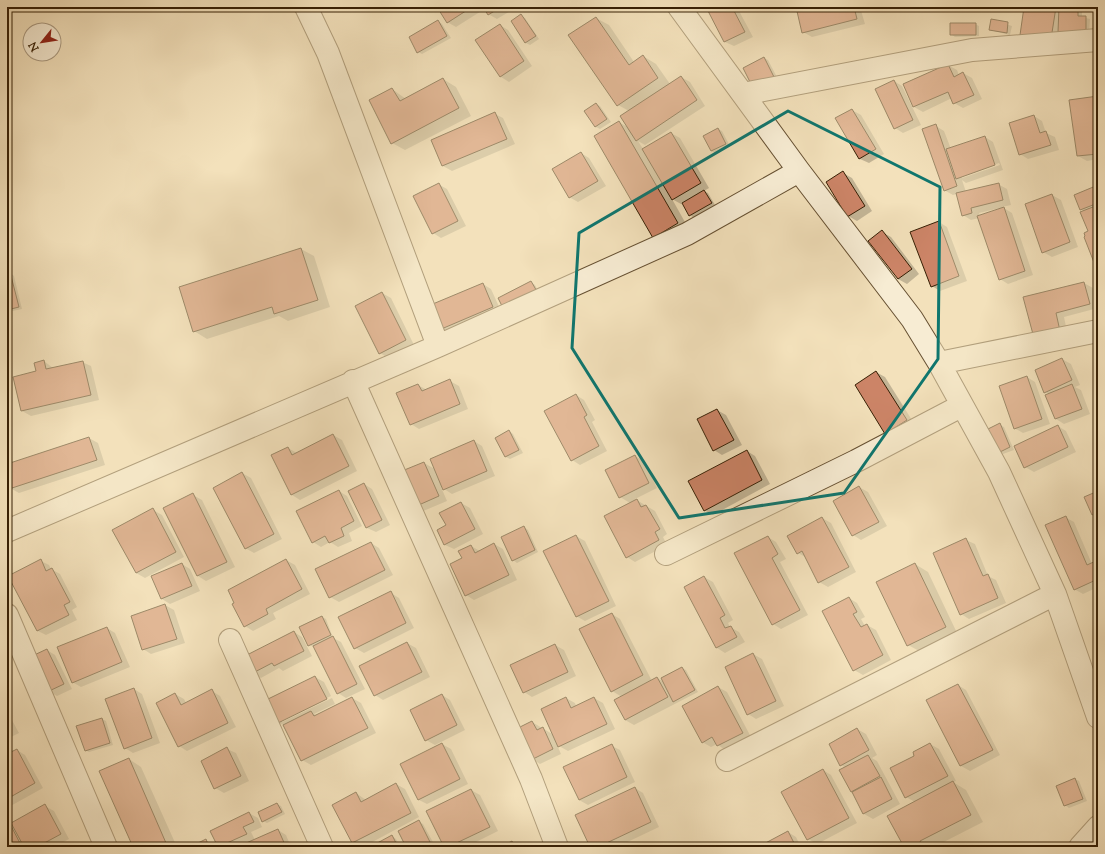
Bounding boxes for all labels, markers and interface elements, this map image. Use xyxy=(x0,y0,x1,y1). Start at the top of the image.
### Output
north arrow xyxy=(22,22,62,62)
text: N xyxy=(25,39,44,55)

